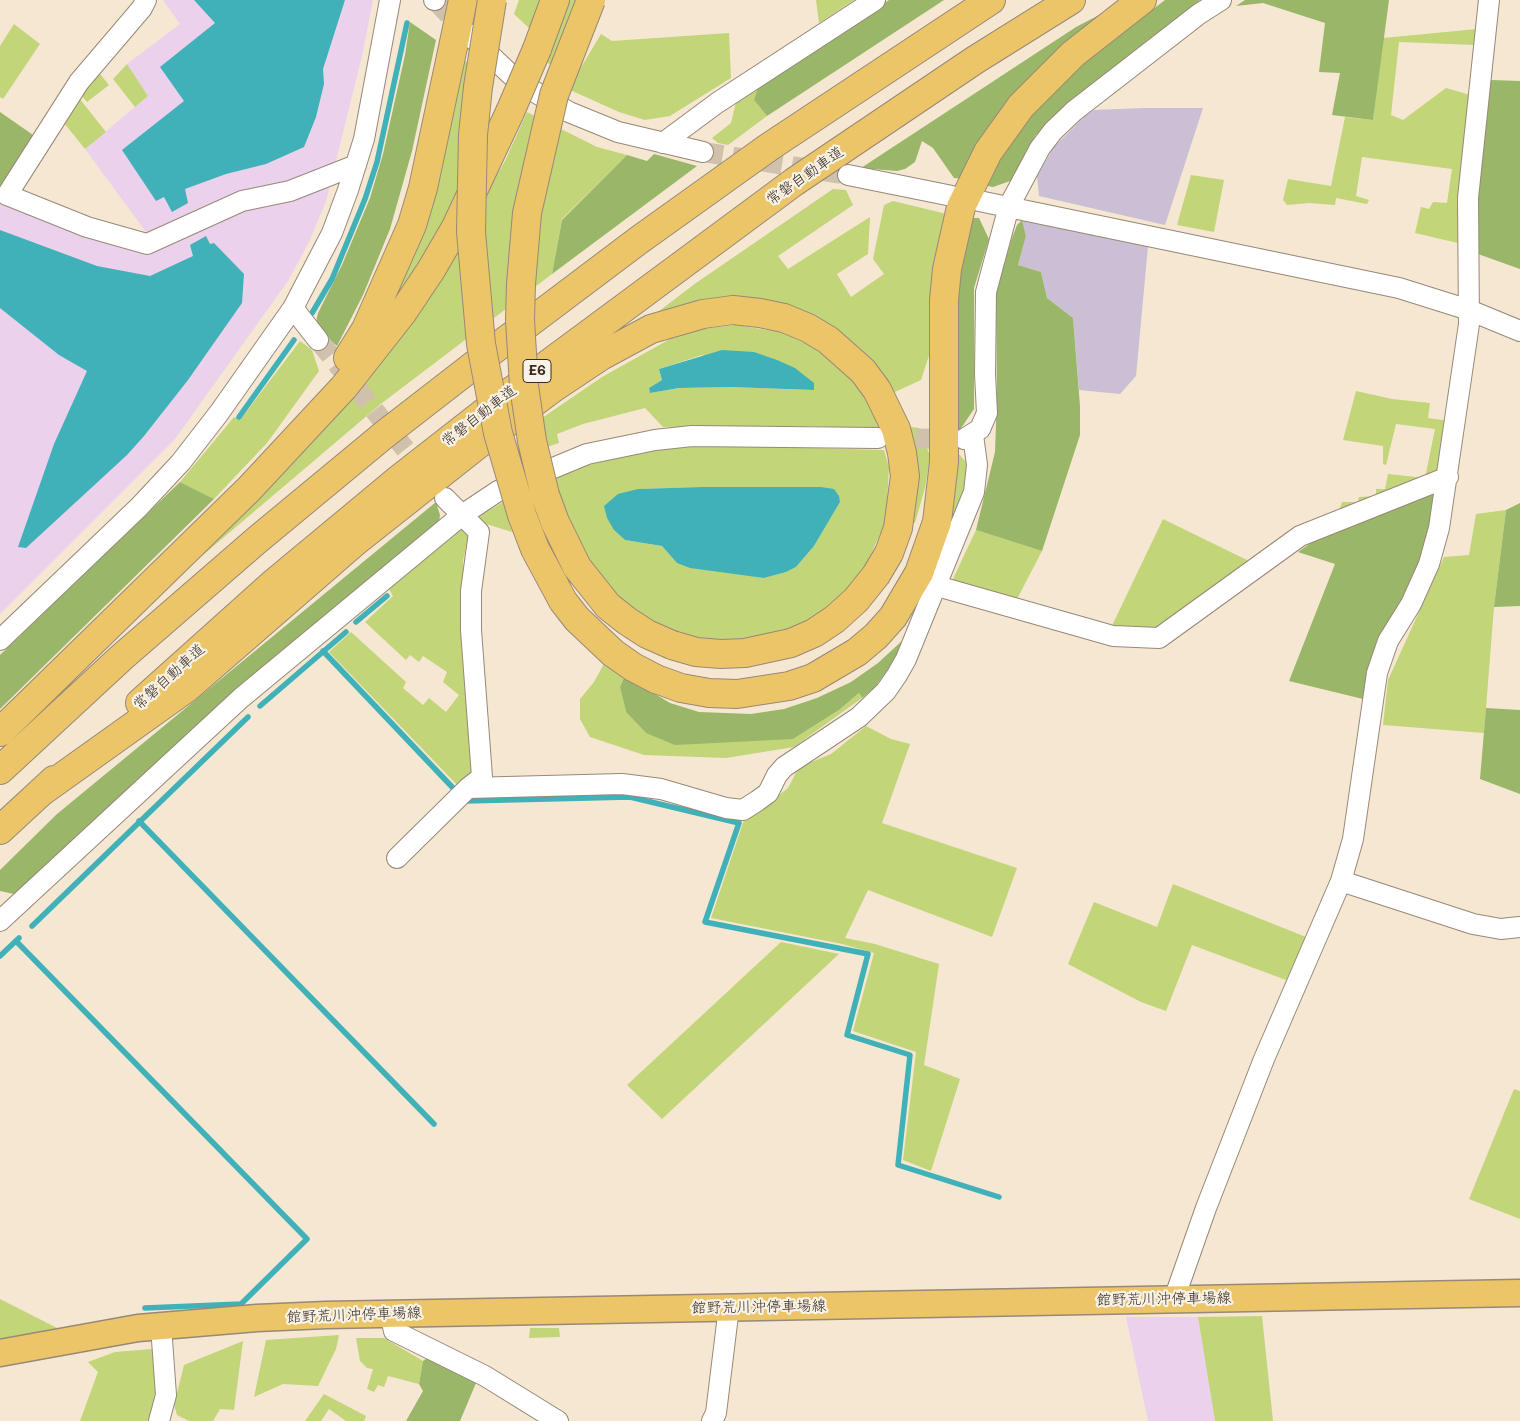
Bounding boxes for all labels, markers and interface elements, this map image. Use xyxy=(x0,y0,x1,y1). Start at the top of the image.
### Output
street label: 常磐自動車道 xyxy=(763,143,847,209)
road number: E6 xyxy=(523,360,551,382)
street label: 常磐自動車道 xyxy=(438,381,520,451)
street label: 常磐自動車道 xyxy=(130,640,208,714)
street label: 館野荒川沖停車場線 xyxy=(1096,1289,1232,1309)
street label: 館野荒川沖停車場線 xyxy=(691,1297,827,1317)
street label: 館野荒川沖停車場線 xyxy=(286,1304,422,1326)

